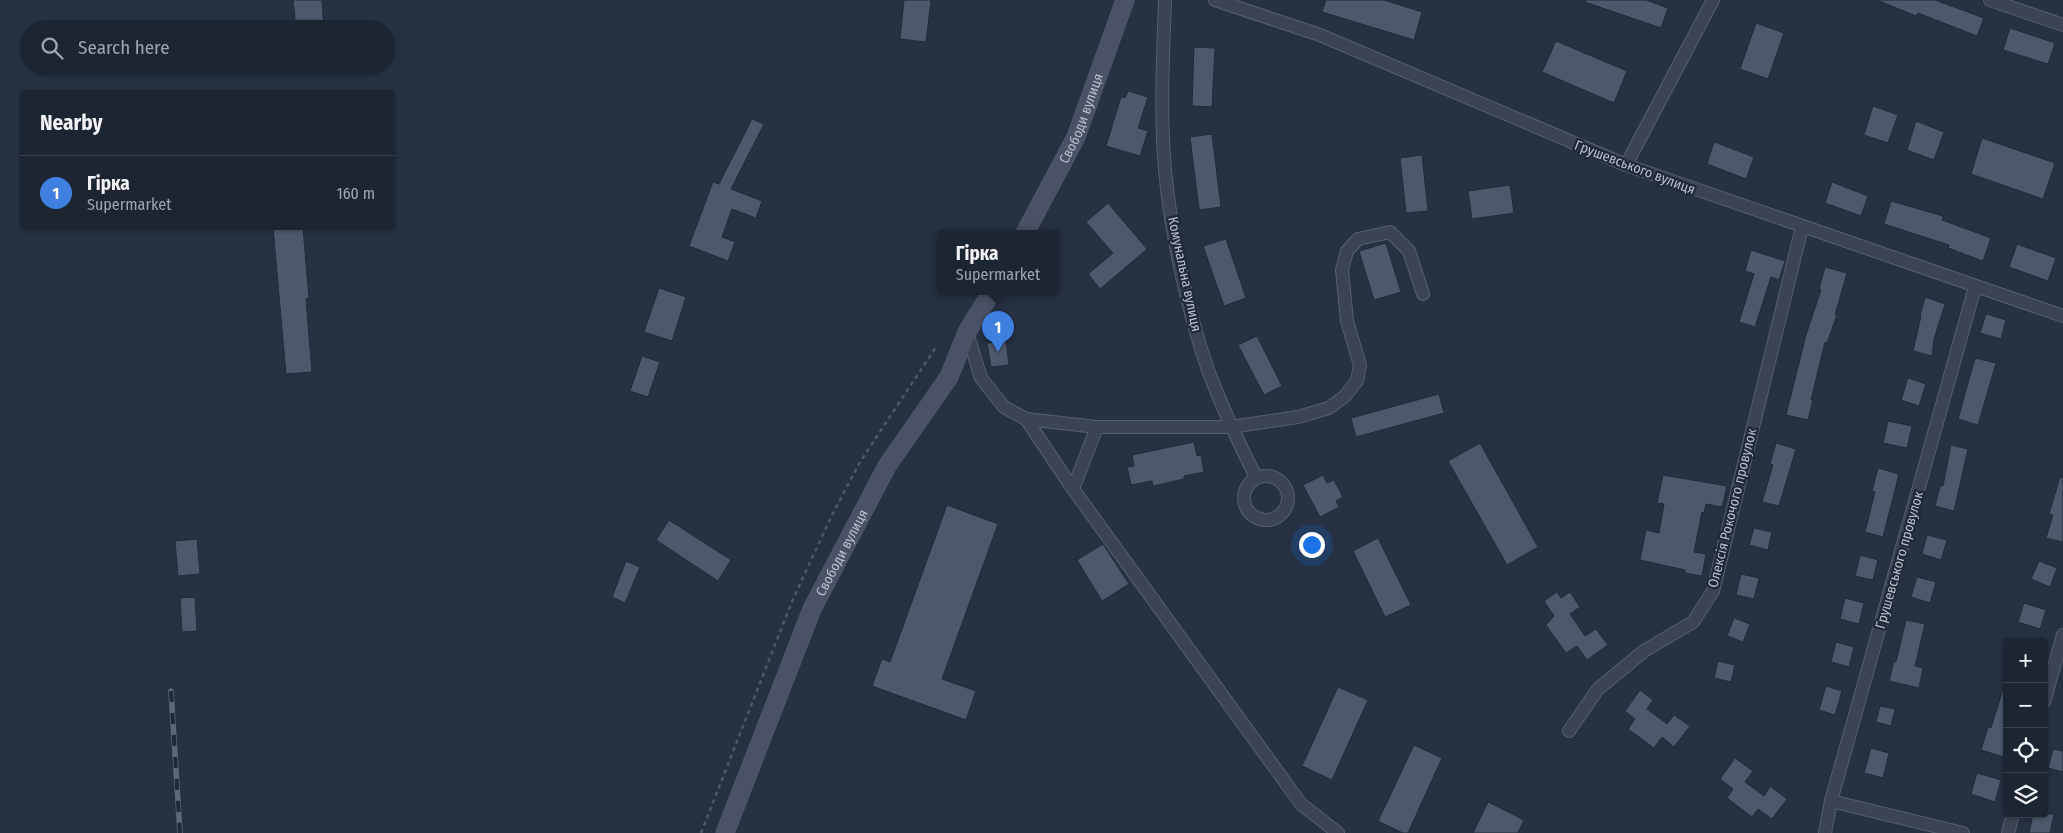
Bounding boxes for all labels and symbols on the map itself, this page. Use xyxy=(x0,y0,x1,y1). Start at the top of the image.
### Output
street label: Свободи вулиця xyxy=(1056,71,1107,166)
street label: Грушевського вулиця xyxy=(1572,137,1698,198)
street label: Комунальна вулиця xyxy=(1164,215,1205,333)
pin: 1 xyxy=(982,311,1014,352)
street label: Олексія Рокочого провулок xyxy=(1704,426,1761,589)
street label: Грушевського провулок xyxy=(1872,489,1927,631)
street label: Свободи вулиця xyxy=(812,506,872,599)
your location xyxy=(1299,532,1325,558)

